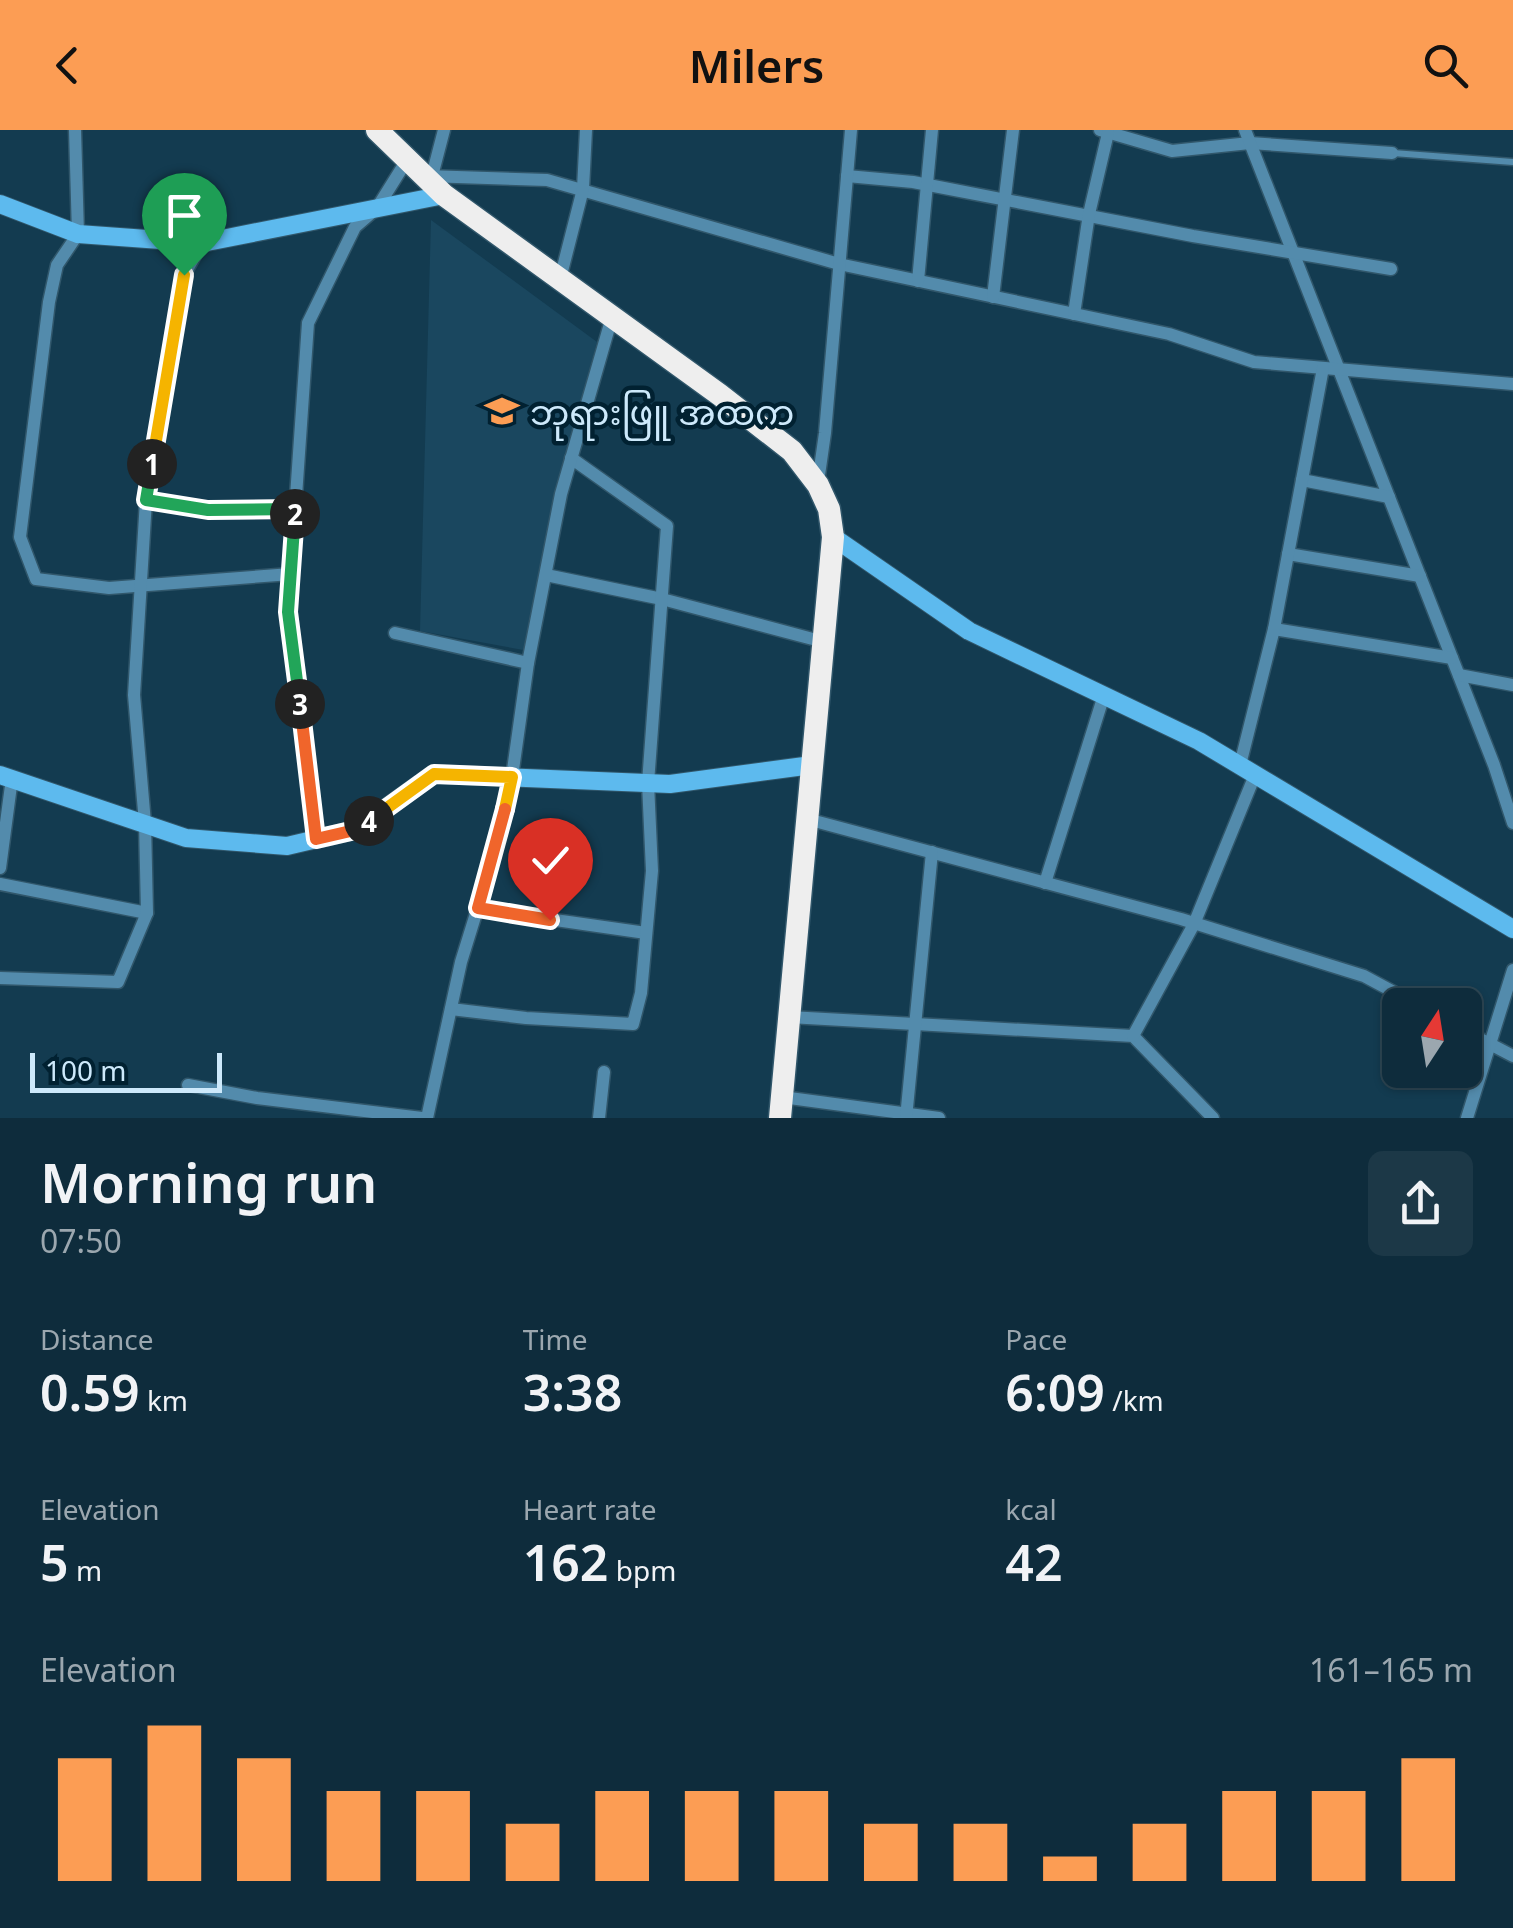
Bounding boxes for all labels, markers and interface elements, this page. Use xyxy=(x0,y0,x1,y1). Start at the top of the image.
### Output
text: Milers xyxy=(689,35,824,96)
icon: back xyxy=(40,38,95,93)
icon: search xyxy=(1418,38,1473,93)
pin xyxy=(142,173,227,276)
icon: arrive xyxy=(157,188,212,243)
place label: ဘုရားဖြူ အထက xyxy=(530,388,794,441)
school or university icon: ဘုရားဖြူ အထက xyxy=(483,392,521,430)
pin: 1 xyxy=(127,439,177,489)
text: 1 xyxy=(144,445,160,483)
pin: 2 xyxy=(270,489,320,539)
text: 2 xyxy=(287,495,303,533)
pin: 3 xyxy=(275,679,325,729)
text: 3 xyxy=(292,685,308,723)
pin: 4 xyxy=(344,796,394,846)
text: 4 xyxy=(361,802,377,840)
pin xyxy=(508,818,593,921)
icon: check xyxy=(523,833,578,888)
north arrow xyxy=(1382,988,1482,1088)
map controls xyxy=(1382,988,1482,1088)
scale bar xyxy=(30,1048,222,1093)
text: 100 m xyxy=(45,1051,127,1089)
text: Morning run xyxy=(40,1144,377,1219)
button: share xyxy=(1368,1151,1473,1256)
text: 07:50 xyxy=(40,1219,122,1262)
text: Distance xyxy=(40,1320,153,1358)
text: Time xyxy=(523,1320,587,1358)
text: Pace xyxy=(1005,1320,1067,1358)
text: 0.59 xyxy=(40,1358,140,1426)
text: 3:38 xyxy=(523,1358,622,1426)
text: 6:09 xyxy=(1005,1358,1105,1426)
text: km xyxy=(140,1381,188,1419)
text: /km xyxy=(1105,1381,1164,1419)
text: Elevation xyxy=(40,1490,160,1528)
text: Heart rate xyxy=(523,1490,656,1528)
text: kcal xyxy=(1005,1490,1057,1528)
text: 5 xyxy=(40,1528,69,1596)
text: 162 xyxy=(523,1528,608,1596)
text: 42 xyxy=(1005,1528,1063,1596)
text: m xyxy=(69,1551,102,1589)
text: bpm xyxy=(608,1551,676,1589)
text: Elevation xyxy=(40,1648,177,1691)
text: 161–165 m xyxy=(1309,1648,1473,1691)

